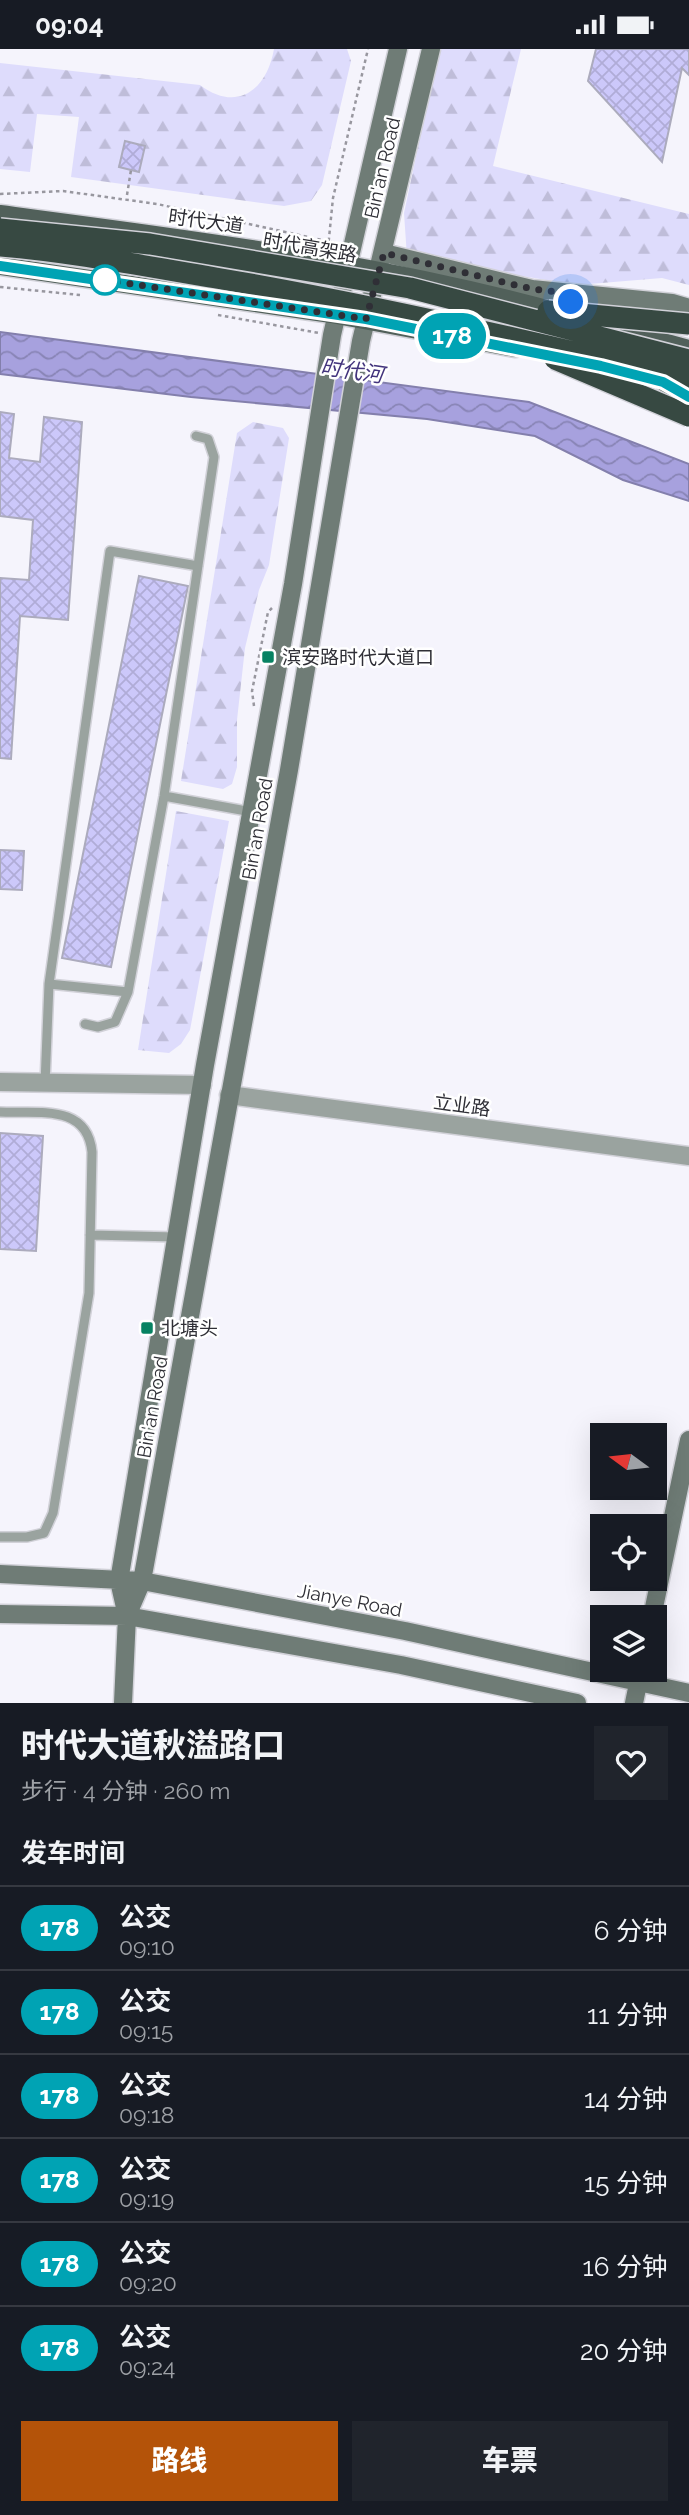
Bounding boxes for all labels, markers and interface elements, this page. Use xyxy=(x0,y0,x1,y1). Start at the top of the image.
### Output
text: 09:04 xyxy=(35,10,104,40)
street label: Bin'an Road xyxy=(360,115,404,221)
street label: 时代大道 xyxy=(167,205,245,237)
street label: 时代高架路 xyxy=(261,228,359,266)
unlabelled marker xyxy=(90,265,120,295)
your location xyxy=(553,284,588,319)
line badge: 178 xyxy=(412,313,492,359)
text: 178 xyxy=(432,321,472,350)
water label: 时代河 xyxy=(319,354,389,388)
place label: 滨安路时代大道口 xyxy=(282,646,434,668)
marker: 滨安路时代大道口 xyxy=(260,649,276,665)
street label: Bin'an Road xyxy=(237,776,277,882)
street label: 立业路 xyxy=(432,1090,492,1120)
place label: 北塘头 xyxy=(161,1317,218,1339)
marker: 北塘头 xyxy=(139,1320,155,1336)
street label: Bin'an Road xyxy=(132,1354,172,1460)
north arrow xyxy=(590,1423,667,1500)
map controls xyxy=(590,1423,667,1682)
button: locate xyxy=(590,1514,667,1591)
street label: Jianye Road xyxy=(296,1579,404,1621)
button: layers xyxy=(590,1605,667,1682)
text: 时代大道秋溢路口 xyxy=(21,1726,285,1765)
button: heart xyxy=(594,1726,668,1800)
text: 步行 · 4 分钟 · 260 m xyxy=(21,1777,231,1804)
text: 发车时间 xyxy=(21,1838,125,1868)
text: 公交 xyxy=(119,1902,171,1932)
text: 178 xyxy=(40,1913,79,1942)
text: 6 分钟 xyxy=(594,1916,668,1946)
text: 09:10 xyxy=(119,1933,175,1960)
text: 公交 xyxy=(119,1986,171,2016)
text: 178 xyxy=(40,1997,79,2026)
text: 11 分钟 xyxy=(587,2000,668,2030)
text: 09:15 xyxy=(119,2017,173,2044)
text: 公交 xyxy=(119,2070,171,2100)
text: 178 xyxy=(40,2081,79,2110)
text: 14 分钟 xyxy=(584,2084,668,2114)
text: 09:18 xyxy=(119,2101,174,2128)
text: 公交 xyxy=(119,2154,171,2184)
text: 178 xyxy=(40,2165,79,2194)
text: 15 分钟 xyxy=(584,2168,668,2198)
text: 09:19 xyxy=(119,2185,174,2212)
text: 公交 xyxy=(119,2238,171,2268)
text: 178 xyxy=(40,2249,79,2278)
text: 16 分钟 xyxy=(583,2252,668,2282)
text: 09:20 xyxy=(119,2269,177,2296)
text: 公交 xyxy=(119,2322,171,2352)
text: 178 xyxy=(40,2333,79,2362)
text: 20 分钟 xyxy=(580,2336,668,2366)
text: 09:24 xyxy=(119,2353,175,2380)
button: 路线 xyxy=(21,2421,338,2501)
button: 车票 xyxy=(352,2421,668,2501)

